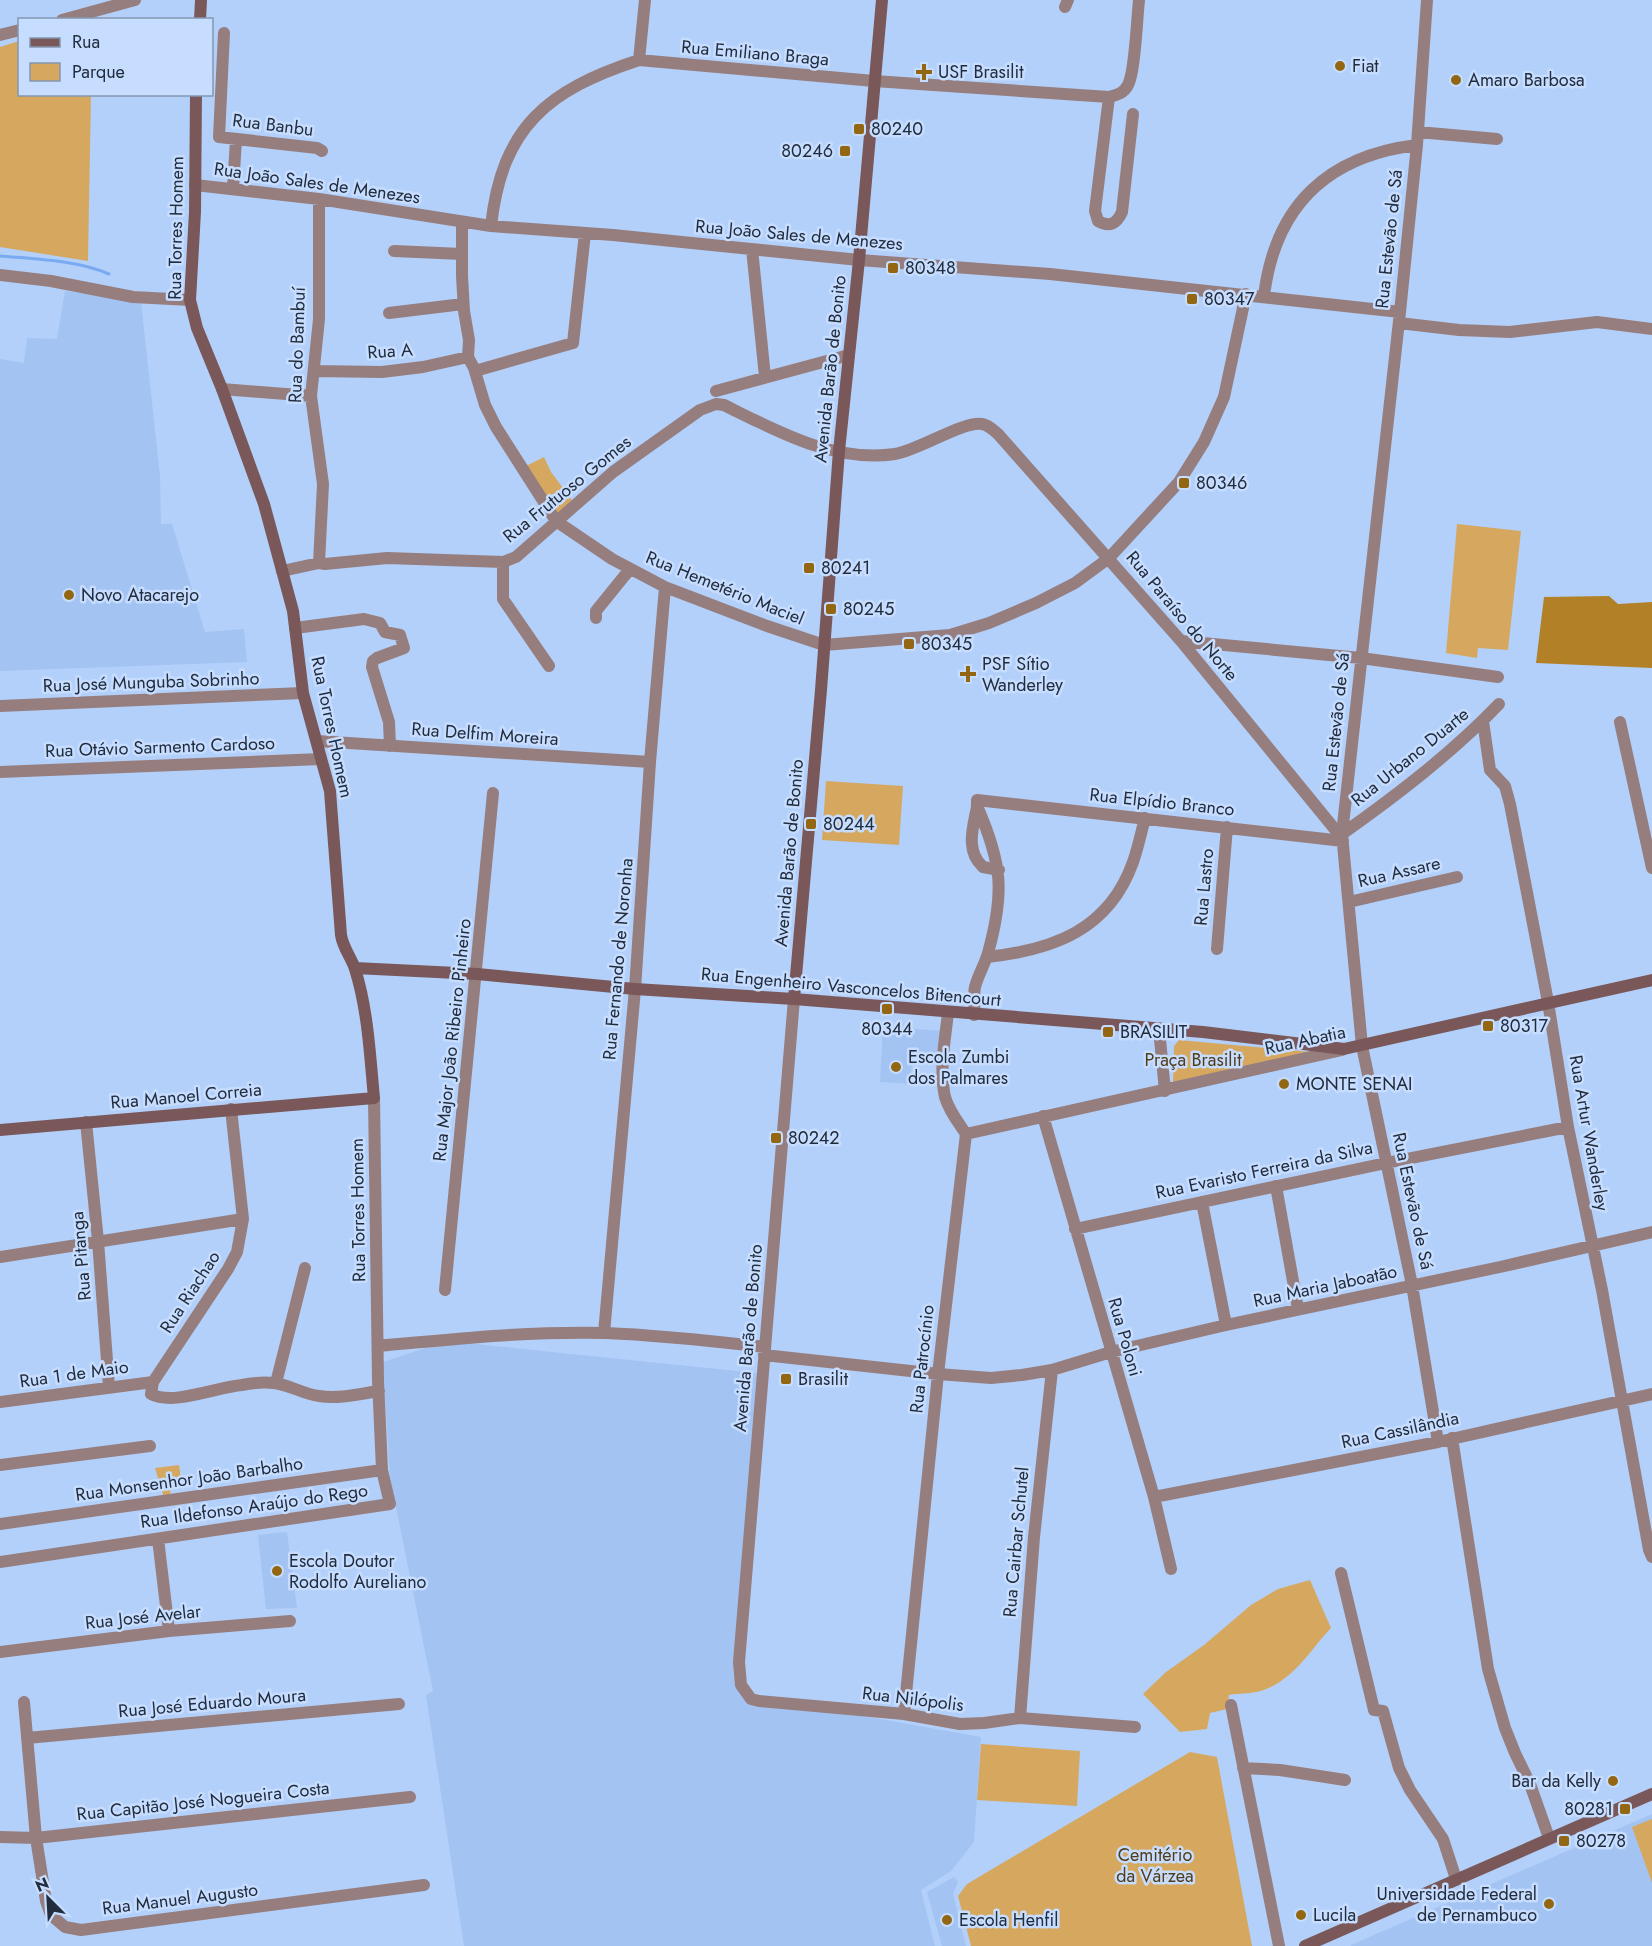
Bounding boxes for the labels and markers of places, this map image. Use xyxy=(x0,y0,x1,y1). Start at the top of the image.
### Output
place label: Fiat xyxy=(1352,53,1379,79)
place label: USF Brasilit xyxy=(938,59,1024,85)
marker: Fiat xyxy=(1333,59,1347,73)
marker: USF Brasilit xyxy=(915,63,933,81)
place label: Amaro Barbosa xyxy=(1468,67,1585,93)
marker: Amaro Barbosa xyxy=(1449,73,1463,87)
place label: 80240 xyxy=(871,116,923,142)
marker: 80240 xyxy=(852,122,866,136)
place label: 80246 xyxy=(781,138,833,164)
marker: 80246 xyxy=(838,144,852,158)
place label: 80348 xyxy=(905,255,956,281)
marker: 80348 xyxy=(886,261,900,275)
place label: 80347 xyxy=(1204,286,1255,312)
marker: 80347 xyxy=(1185,292,1199,306)
place label: 80346 xyxy=(1196,470,1247,496)
marker: 80346 xyxy=(1177,476,1191,490)
place label: 80241 xyxy=(821,555,870,581)
marker: 80241 xyxy=(802,561,816,575)
place label: Novo Atacarejo xyxy=(81,582,199,608)
marker: Novo Atacarejo xyxy=(62,588,76,602)
place label: 80245 xyxy=(843,596,895,622)
marker: 80245 xyxy=(824,602,838,616)
place label: 80345 xyxy=(921,631,972,657)
marker: 80345 xyxy=(902,637,916,651)
place label: PSF Sítio Wanderley xyxy=(982,651,1063,698)
marker: PSF Sítio Wanderley xyxy=(959,665,977,683)
place label: 80244 xyxy=(823,811,875,837)
marker: 80244 xyxy=(804,817,818,831)
marker: 80344 xyxy=(880,1002,894,1016)
place label: 80317 xyxy=(1500,1013,1549,1039)
place label: 80344 xyxy=(861,1016,913,1042)
place label: BRASILIT xyxy=(1120,1019,1188,1045)
marker: 80317 xyxy=(1481,1019,1495,1033)
marker: BRASILIT xyxy=(1101,1025,1115,1039)
place label: Escola Zumbi dos Palmares xyxy=(908,1044,1009,1091)
marker: Escola Zumbi dos Palmares xyxy=(889,1060,903,1074)
place label: MONTE SENAI xyxy=(1296,1071,1412,1097)
marker: MONTE SENAI xyxy=(1277,1077,1291,1091)
place label: 80242 xyxy=(788,1125,840,1151)
marker: 80242 xyxy=(769,1131,783,1145)
place label: Brasilit xyxy=(798,1366,849,1392)
marker: Brasilit xyxy=(779,1372,793,1386)
place label: Escola Doutor Rodolfo Aureliano xyxy=(289,1548,427,1595)
marker: Escola Doutor Rodolfo Aureliano xyxy=(270,1564,284,1578)
place label: Bar da Kelly xyxy=(1511,1768,1601,1794)
marker: Bar da Kelly xyxy=(1606,1774,1620,1788)
place label: 80281 xyxy=(1564,1796,1613,1822)
marker: 80281 xyxy=(1618,1802,1632,1816)
place label: 80278 xyxy=(1576,1828,1626,1854)
marker: 80278 xyxy=(1557,1834,1571,1848)
place label: Universidade Federal de Pernambuco xyxy=(1376,1881,1537,1928)
marker: Universidade Federal de Pernambuco xyxy=(1542,1897,1556,1911)
place label: Lucila xyxy=(1313,1902,1356,1928)
place label: Escola Henfil xyxy=(959,1907,1058,1933)
marker: Lucila xyxy=(1294,1908,1308,1922)
marker: Escola Henfil xyxy=(940,1913,954,1927)

